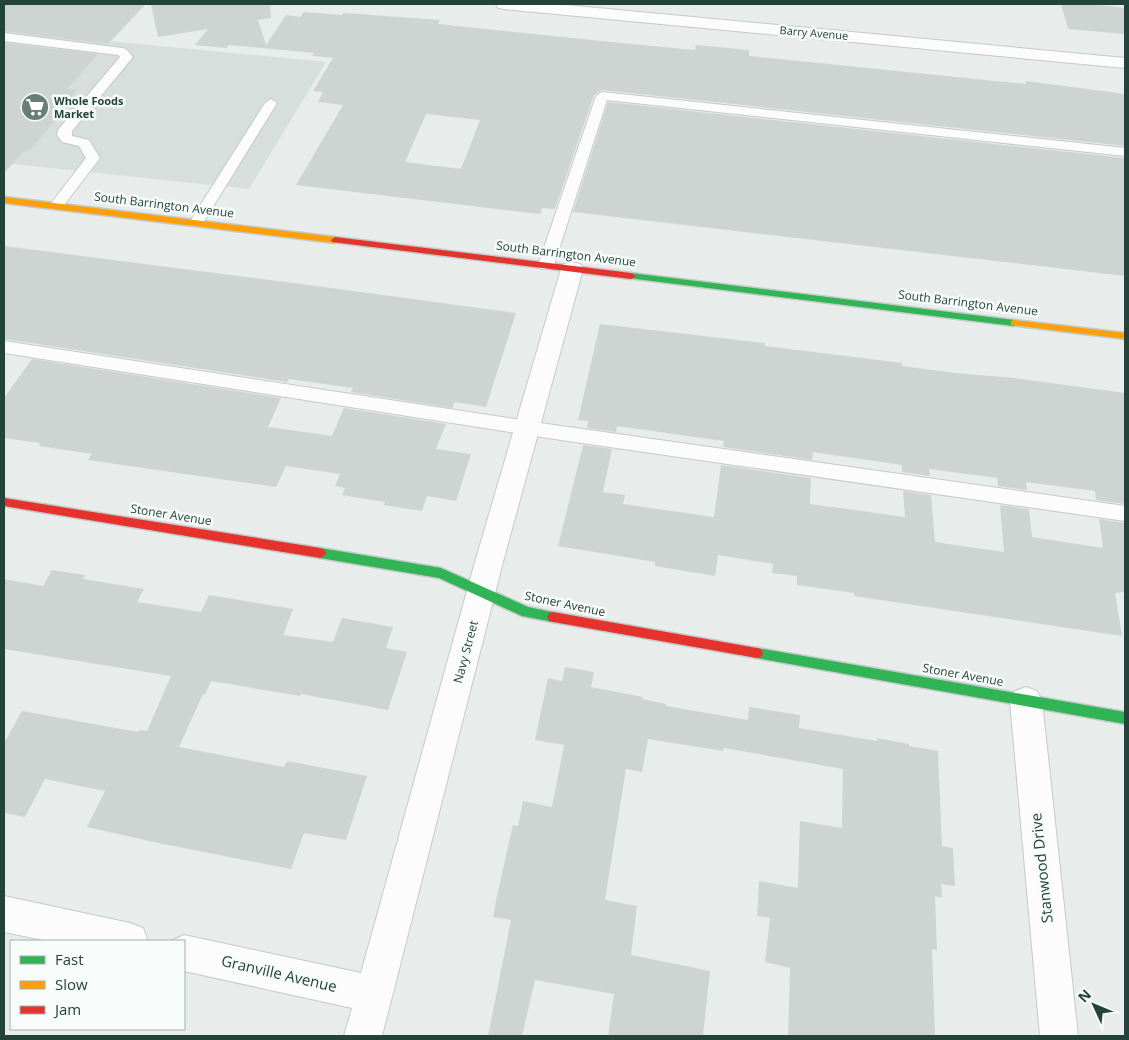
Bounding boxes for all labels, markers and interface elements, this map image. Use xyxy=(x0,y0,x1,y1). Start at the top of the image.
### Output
street label: Barry Avenue xyxy=(779,22,849,43)
supermarket icon: Whole Foods Market xyxy=(20,92,50,122)
place label: Whole Foods Market xyxy=(54,93,124,121)
street label: South Barrington Avenue xyxy=(93,187,235,222)
street label: South Barrington Avenue xyxy=(495,236,637,271)
street label: South Barrington Avenue xyxy=(897,285,1039,320)
street label: Stoner Avenue xyxy=(129,500,213,529)
street label: Stoner Avenue xyxy=(523,587,607,620)
street label: Navy Street xyxy=(449,619,482,685)
street label: Stoner Avenue xyxy=(921,659,1005,690)
street label: Stanwood Drive xyxy=(1025,812,1057,924)
legend xyxy=(10,940,185,1030)
text: Fast xyxy=(55,949,84,969)
street label: Granville Avenue xyxy=(220,950,339,996)
text: Slow xyxy=(55,974,88,994)
north arrow xyxy=(1069,980,1119,1030)
text: N xyxy=(1073,985,1095,1006)
text: Jam xyxy=(53,999,81,1019)

